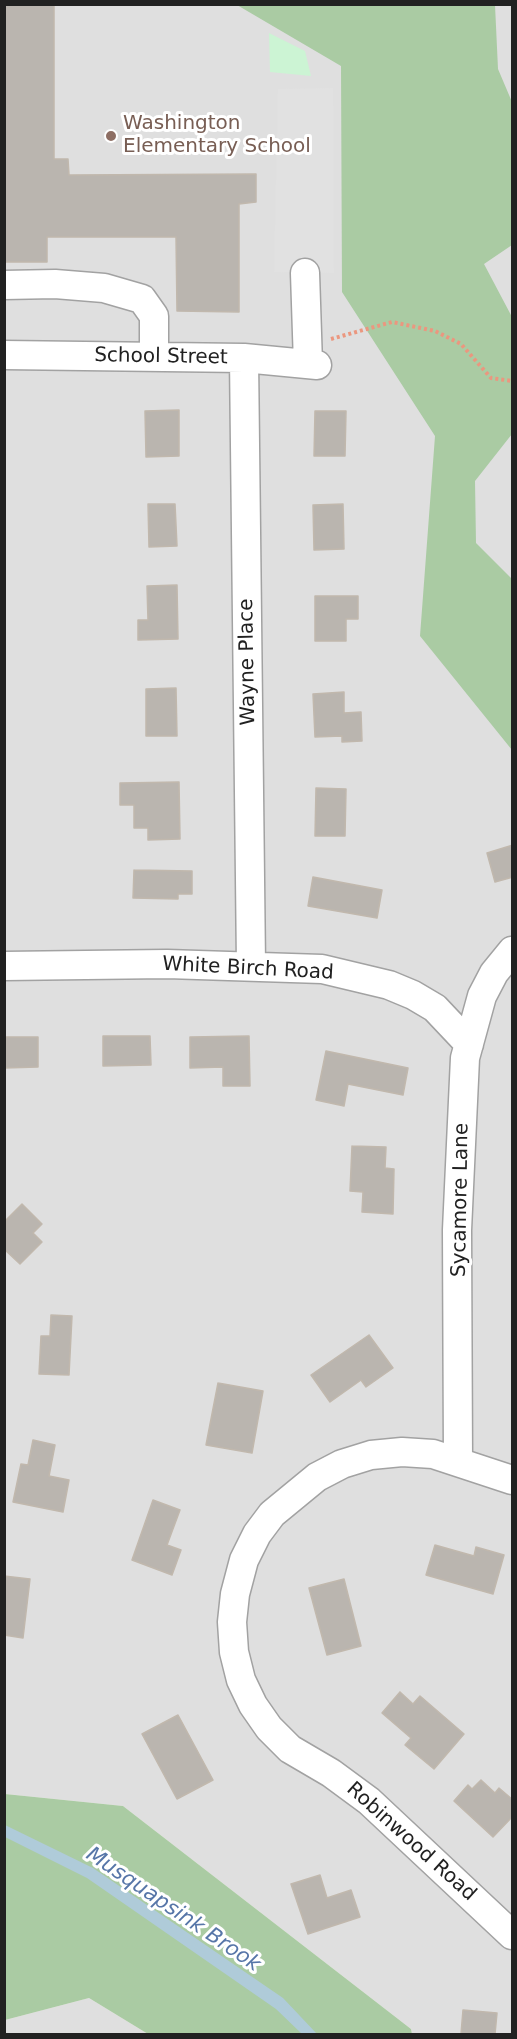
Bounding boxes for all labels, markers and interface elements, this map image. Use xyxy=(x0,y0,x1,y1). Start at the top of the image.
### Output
place label: Washington Elementary School xyxy=(123,112,311,159)
marker: Washington Elementary School xyxy=(104,129,118,143)
street label: School Street xyxy=(94,344,228,370)
street label: Wayne Place xyxy=(235,598,261,726)
street label: White Birch Road xyxy=(162,953,334,985)
street label: Sycamore Lane xyxy=(448,1123,474,1277)
street label: Robinwood Road xyxy=(341,1777,481,1907)
water label: Musquapsink Brook xyxy=(81,1842,265,1978)

